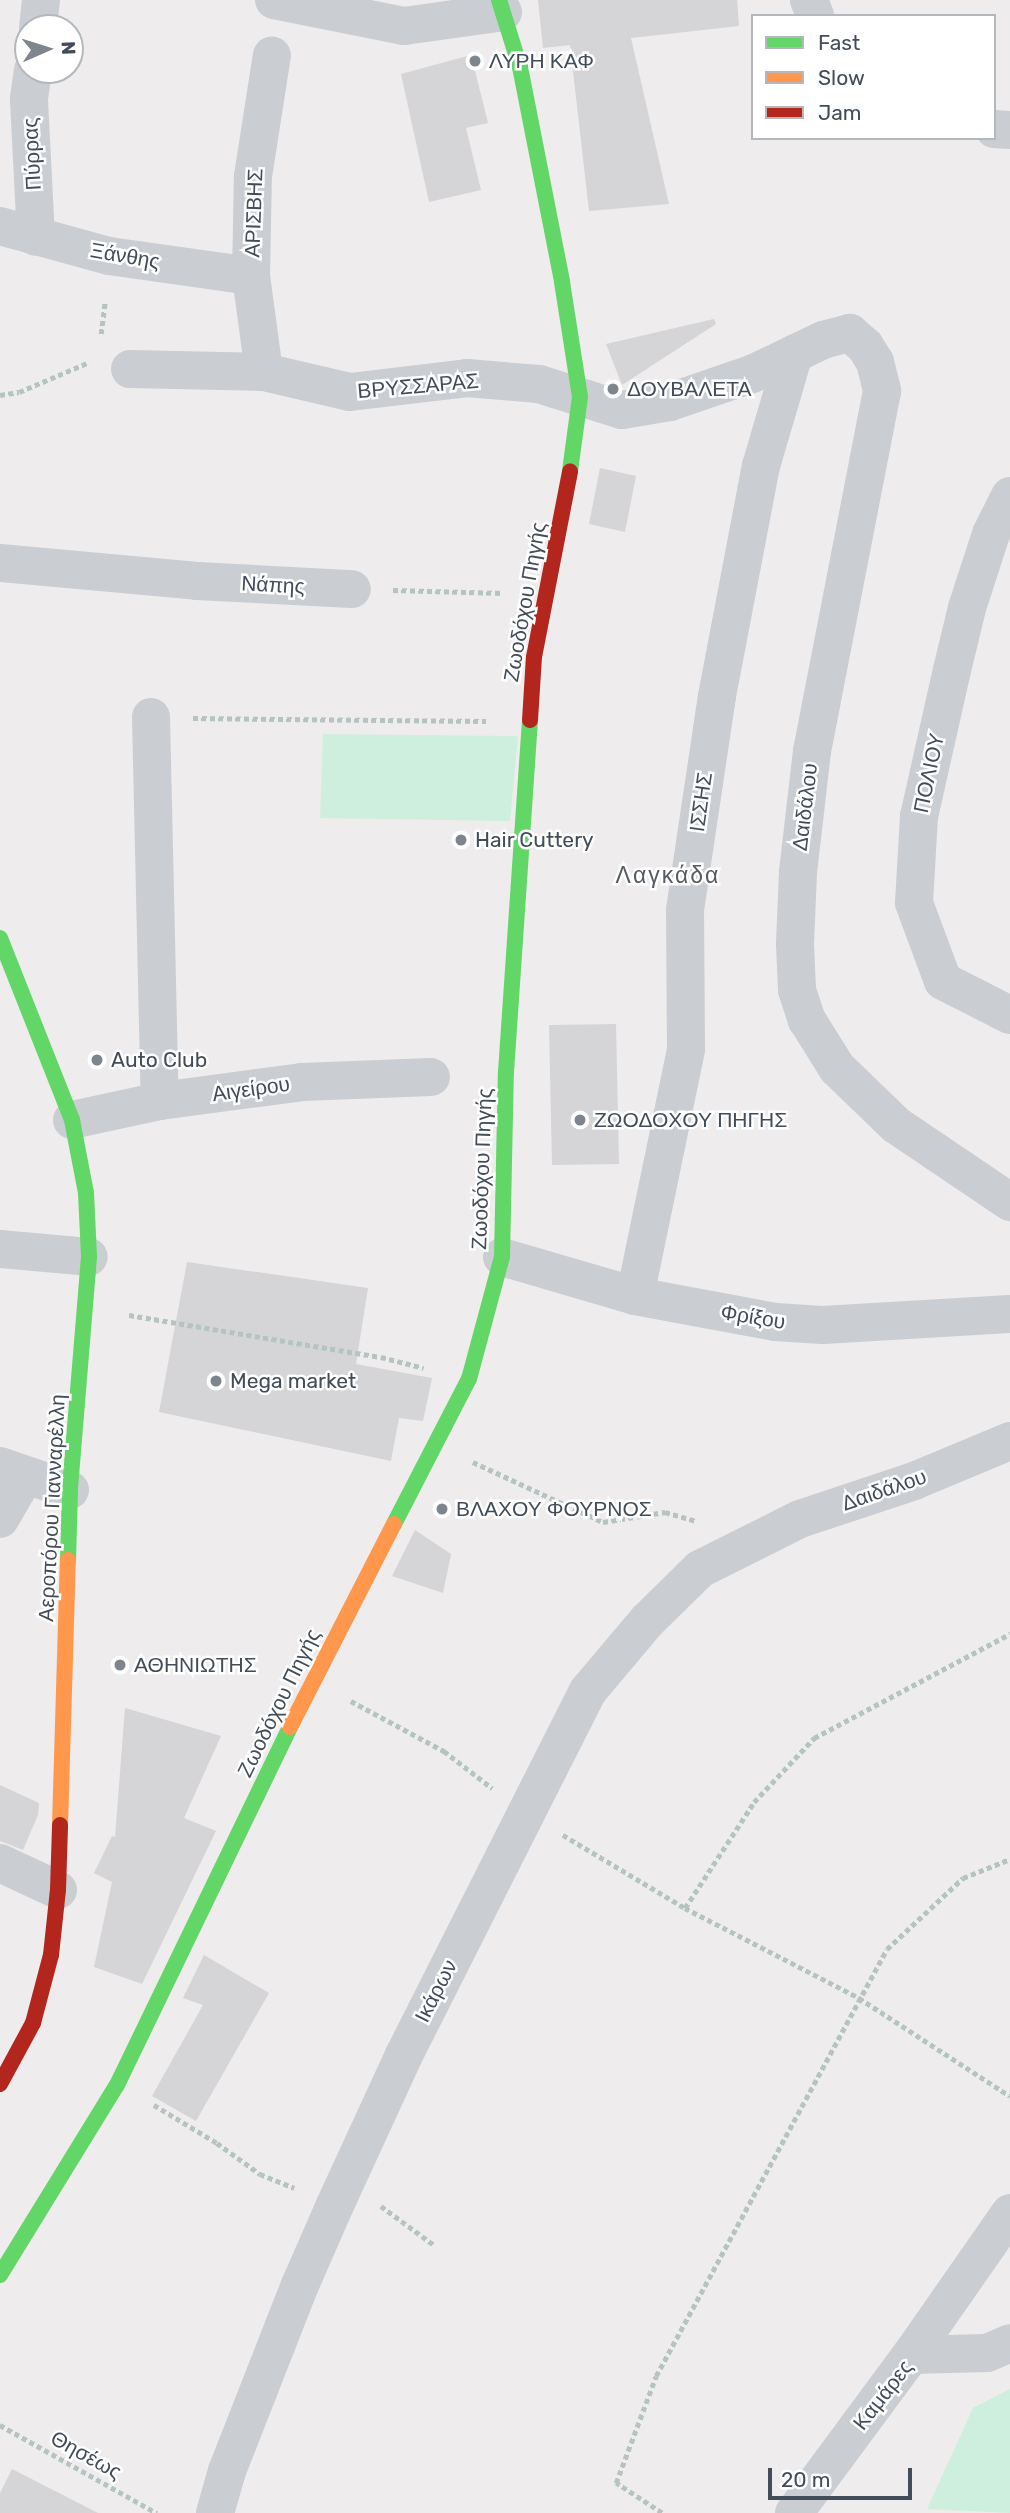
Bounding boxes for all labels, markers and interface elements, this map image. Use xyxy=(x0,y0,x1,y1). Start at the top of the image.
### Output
north arrow xyxy=(14,14,84,84)
legend xyxy=(751,14,996,140)
text: Fast xyxy=(818,30,860,55)
text: N xyxy=(57,41,80,55)
place label: ΛΥΡΗ ΚΑΦ xyxy=(489,48,594,74)
marker: ΛΥΡΗ ΚΑΦ xyxy=(467,53,483,69)
text: Slow xyxy=(818,65,865,90)
text: Jam xyxy=(818,100,862,125)
street label: Πύρρας xyxy=(18,117,46,191)
street label: ΑΡΙΣΒΗΣ xyxy=(240,168,268,258)
street label: Ξάνθης xyxy=(88,238,162,274)
street label: ΒΡΥΣΣΑΡΑΣ xyxy=(356,368,480,404)
place label: ΔΟΥΒΑΛΕΤΑ xyxy=(627,376,752,402)
marker: ΔΟΥΒΑΛΕΤΑ xyxy=(605,381,621,397)
street label: Ζωοδόχου Πηγής xyxy=(499,520,551,684)
street label: Νάπης xyxy=(241,571,305,599)
street label: ΠΟΛΙΟΥ xyxy=(908,731,950,815)
street label: Δαιδάλου xyxy=(787,762,823,852)
street label: ΙΣΣΗΣ xyxy=(684,771,718,833)
place label: Hair Cuttery xyxy=(475,827,594,853)
marker: Hair Cuttery xyxy=(453,832,469,848)
district label: Λαγκάδα xyxy=(616,861,720,889)
place label: Auto Club xyxy=(111,1047,207,1073)
marker: Auto Club xyxy=(89,1052,105,1068)
street label: Αιγείρου xyxy=(210,1071,292,1107)
street label: Ζωοδόχου Πηγής xyxy=(467,1088,497,1250)
place label: ΖΩΟΔΟΧΟΥ ΠΗΓΗΣ xyxy=(594,1107,787,1133)
marker: ΖΩΟΔΟΧΟΥ ΠΗΓΗΣ xyxy=(572,1112,588,1128)
street label: Φρίξου xyxy=(719,1299,787,1335)
place label: Mega market xyxy=(230,1368,356,1394)
marker: Mega market xyxy=(208,1373,224,1389)
street label: Αεροπόρου Γιανναρέλλη xyxy=(33,1394,71,1622)
street label: Δαιδάλου xyxy=(838,1464,930,1516)
place label: ΒΛΑΧΟΥ ΦΟΥΡΝΟΣ xyxy=(456,1496,652,1522)
marker: ΒΛΑΧΟΥ ΦΟΥΡΝΟΣ xyxy=(434,1501,450,1517)
street label: Ζωοδόχου Πηγής xyxy=(232,1625,326,1781)
place label: ΑΘΗΝΙΩΤΗΣ xyxy=(134,1652,257,1678)
marker: ΑΘΗΝΙΩΤΗΣ xyxy=(112,1657,128,1673)
street label: Ικάρων xyxy=(410,1955,462,2027)
street label: Καμάρες xyxy=(848,2355,918,2435)
street label: Θησέως xyxy=(46,2425,126,2485)
scale bar xyxy=(772,2454,916,2498)
text: 20 m xyxy=(781,2467,830,2492)

